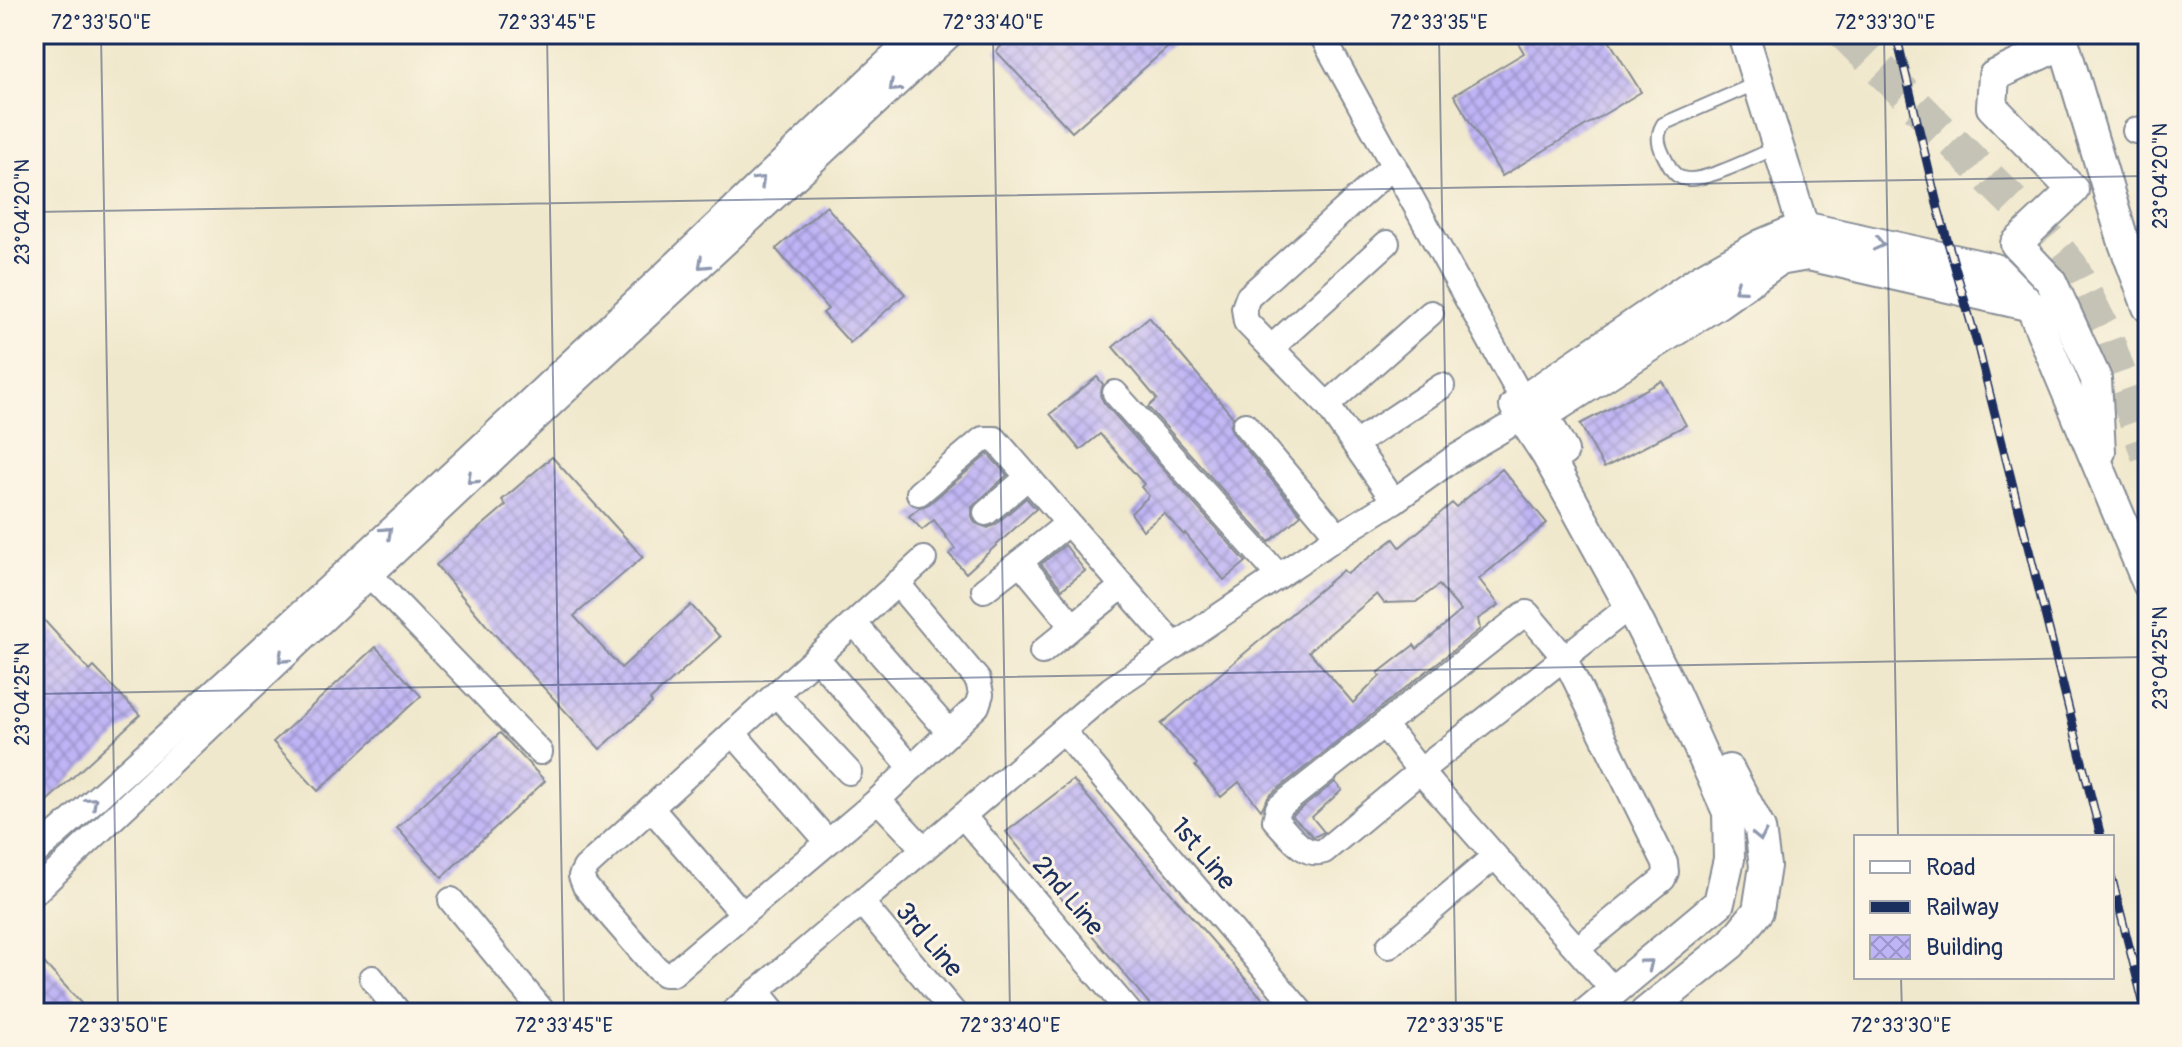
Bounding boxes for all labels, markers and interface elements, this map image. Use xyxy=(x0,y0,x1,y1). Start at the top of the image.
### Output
text: 72°33'50"E xyxy=(51,10,151,35)
text: 72°33'45"E xyxy=(498,10,596,35)
text: 72°33'40"E xyxy=(943,10,1043,35)
text: 72°33'35"E xyxy=(1390,10,1488,35)
text: 72°33'30"E xyxy=(1835,10,1935,35)
one-way arrow xyxy=(888,77,903,91)
text: 23°04'20"N xyxy=(2148,123,2173,229)
text: 23°04'20"N xyxy=(10,159,35,265)
one-way arrow xyxy=(751,176,765,191)
one-way arrow xyxy=(1872,235,1886,252)
one-way arrow xyxy=(698,254,712,269)
one-way arrow xyxy=(1734,278,1748,293)
one-way arrow xyxy=(467,470,481,485)
one-way arrow xyxy=(378,528,393,542)
text: 23°04'25"N xyxy=(2148,606,2173,710)
text: 23°04'25"N xyxy=(10,642,35,746)
one-way arrow xyxy=(278,648,292,663)
one-way arrow xyxy=(83,798,98,812)
street label: 1st Line xyxy=(1164,811,1243,897)
one-way arrow xyxy=(1751,829,1768,843)
legend xyxy=(1854,835,2114,979)
street label: 2nd Line xyxy=(1025,850,1111,943)
text: Road xyxy=(1926,853,1976,882)
text: Railway xyxy=(1926,893,1999,922)
street label: 3rd Line xyxy=(888,896,970,984)
text: Building xyxy=(1926,933,2003,962)
one-way arrow xyxy=(1639,959,1653,974)
text: 72°33'50"E xyxy=(68,1013,168,1038)
text: 72°33'45"E xyxy=(515,1013,613,1038)
text: 72°33'40"E xyxy=(960,1013,1060,1038)
text: 72°33'35"E xyxy=(1406,1013,1504,1038)
text: 72°33'30"E xyxy=(1851,1013,1951,1038)

